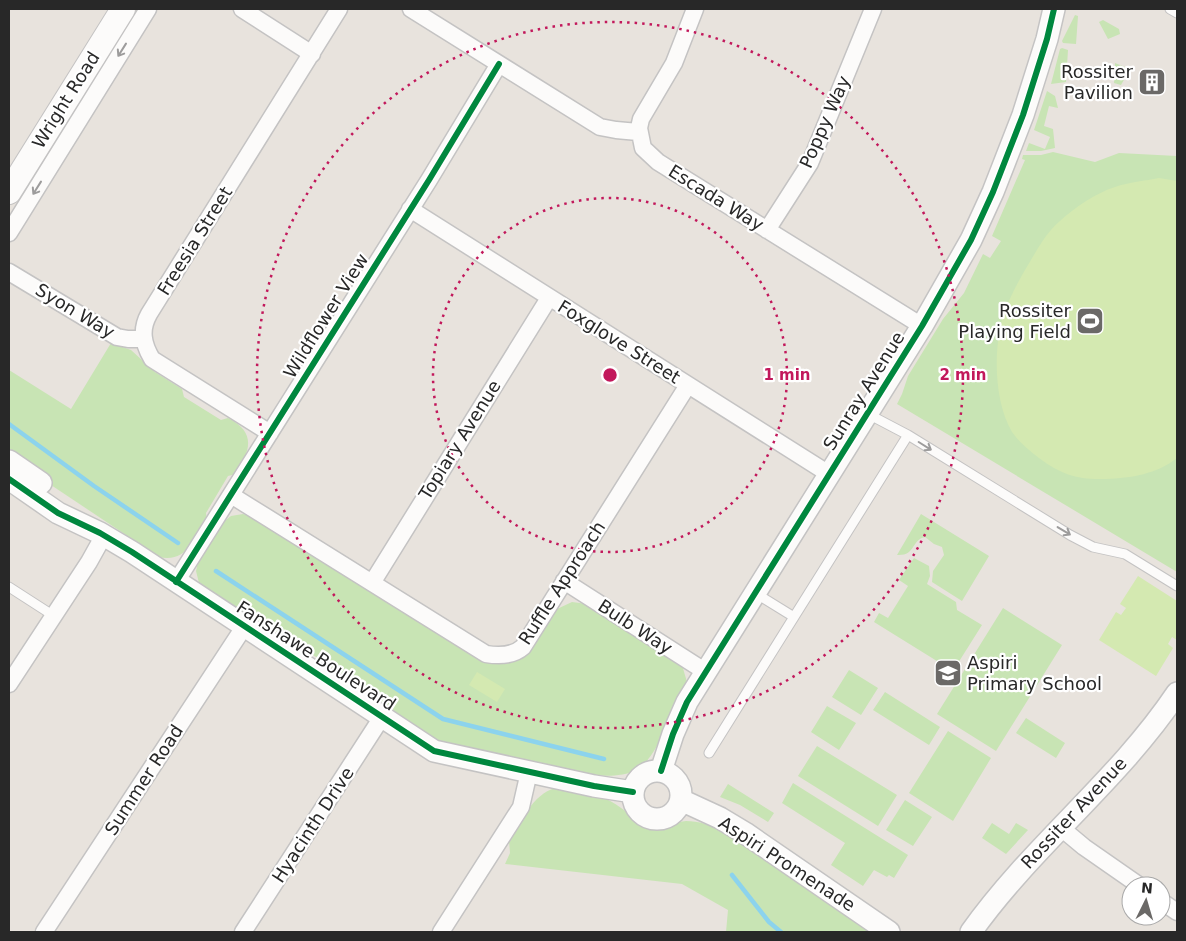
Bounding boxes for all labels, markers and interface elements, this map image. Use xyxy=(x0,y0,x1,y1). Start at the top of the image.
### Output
one-way arrow xyxy=(117,43,127,57)
street label: Wright Road xyxy=(27,47,104,152)
place label: Rossiter Pavilion xyxy=(1061,61,1134,103)
building icon: Rossiter Pavilion xyxy=(1137,67,1167,97)
street label: Poppy Way xyxy=(795,72,854,171)
street label: Escada Way xyxy=(665,160,768,235)
one-way arrow xyxy=(31,181,41,195)
street label: Freesia Street xyxy=(153,183,236,299)
street label: Wildflower View xyxy=(279,250,372,382)
street label: Syon Way xyxy=(32,279,119,343)
street label: Foxglove Street xyxy=(554,295,684,388)
place label: Rossiter Playing Field xyxy=(958,300,1072,342)
sports icon: Rossiter Playing Field xyxy=(1075,306,1105,336)
street label: Sunray Avenue xyxy=(819,328,908,454)
centre of rings xyxy=(601,366,619,384)
text: 1 min xyxy=(763,366,811,384)
text: 2 min xyxy=(939,366,987,384)
street label: Topiary Avenue xyxy=(414,376,505,504)
one-way arrow xyxy=(918,441,932,451)
street label: Ruffle Approach xyxy=(514,517,609,648)
one-way arrow xyxy=(1056,527,1070,537)
street label: Bulb Way xyxy=(594,595,677,659)
street label: Fanshawe Boulevard xyxy=(233,596,400,715)
place label: Aspiri Primary School xyxy=(967,652,1102,694)
school or university icon: Aspiri Primary School xyxy=(933,658,963,688)
street label: Summer Road xyxy=(100,721,187,839)
street label: Rossiter Avenue xyxy=(1017,753,1131,873)
street label: Hyacinth Drive xyxy=(267,763,358,887)
street label: Aspiri Promenade xyxy=(715,812,859,916)
north arrow xyxy=(1121,876,1171,926)
text: N xyxy=(1141,880,1154,897)

